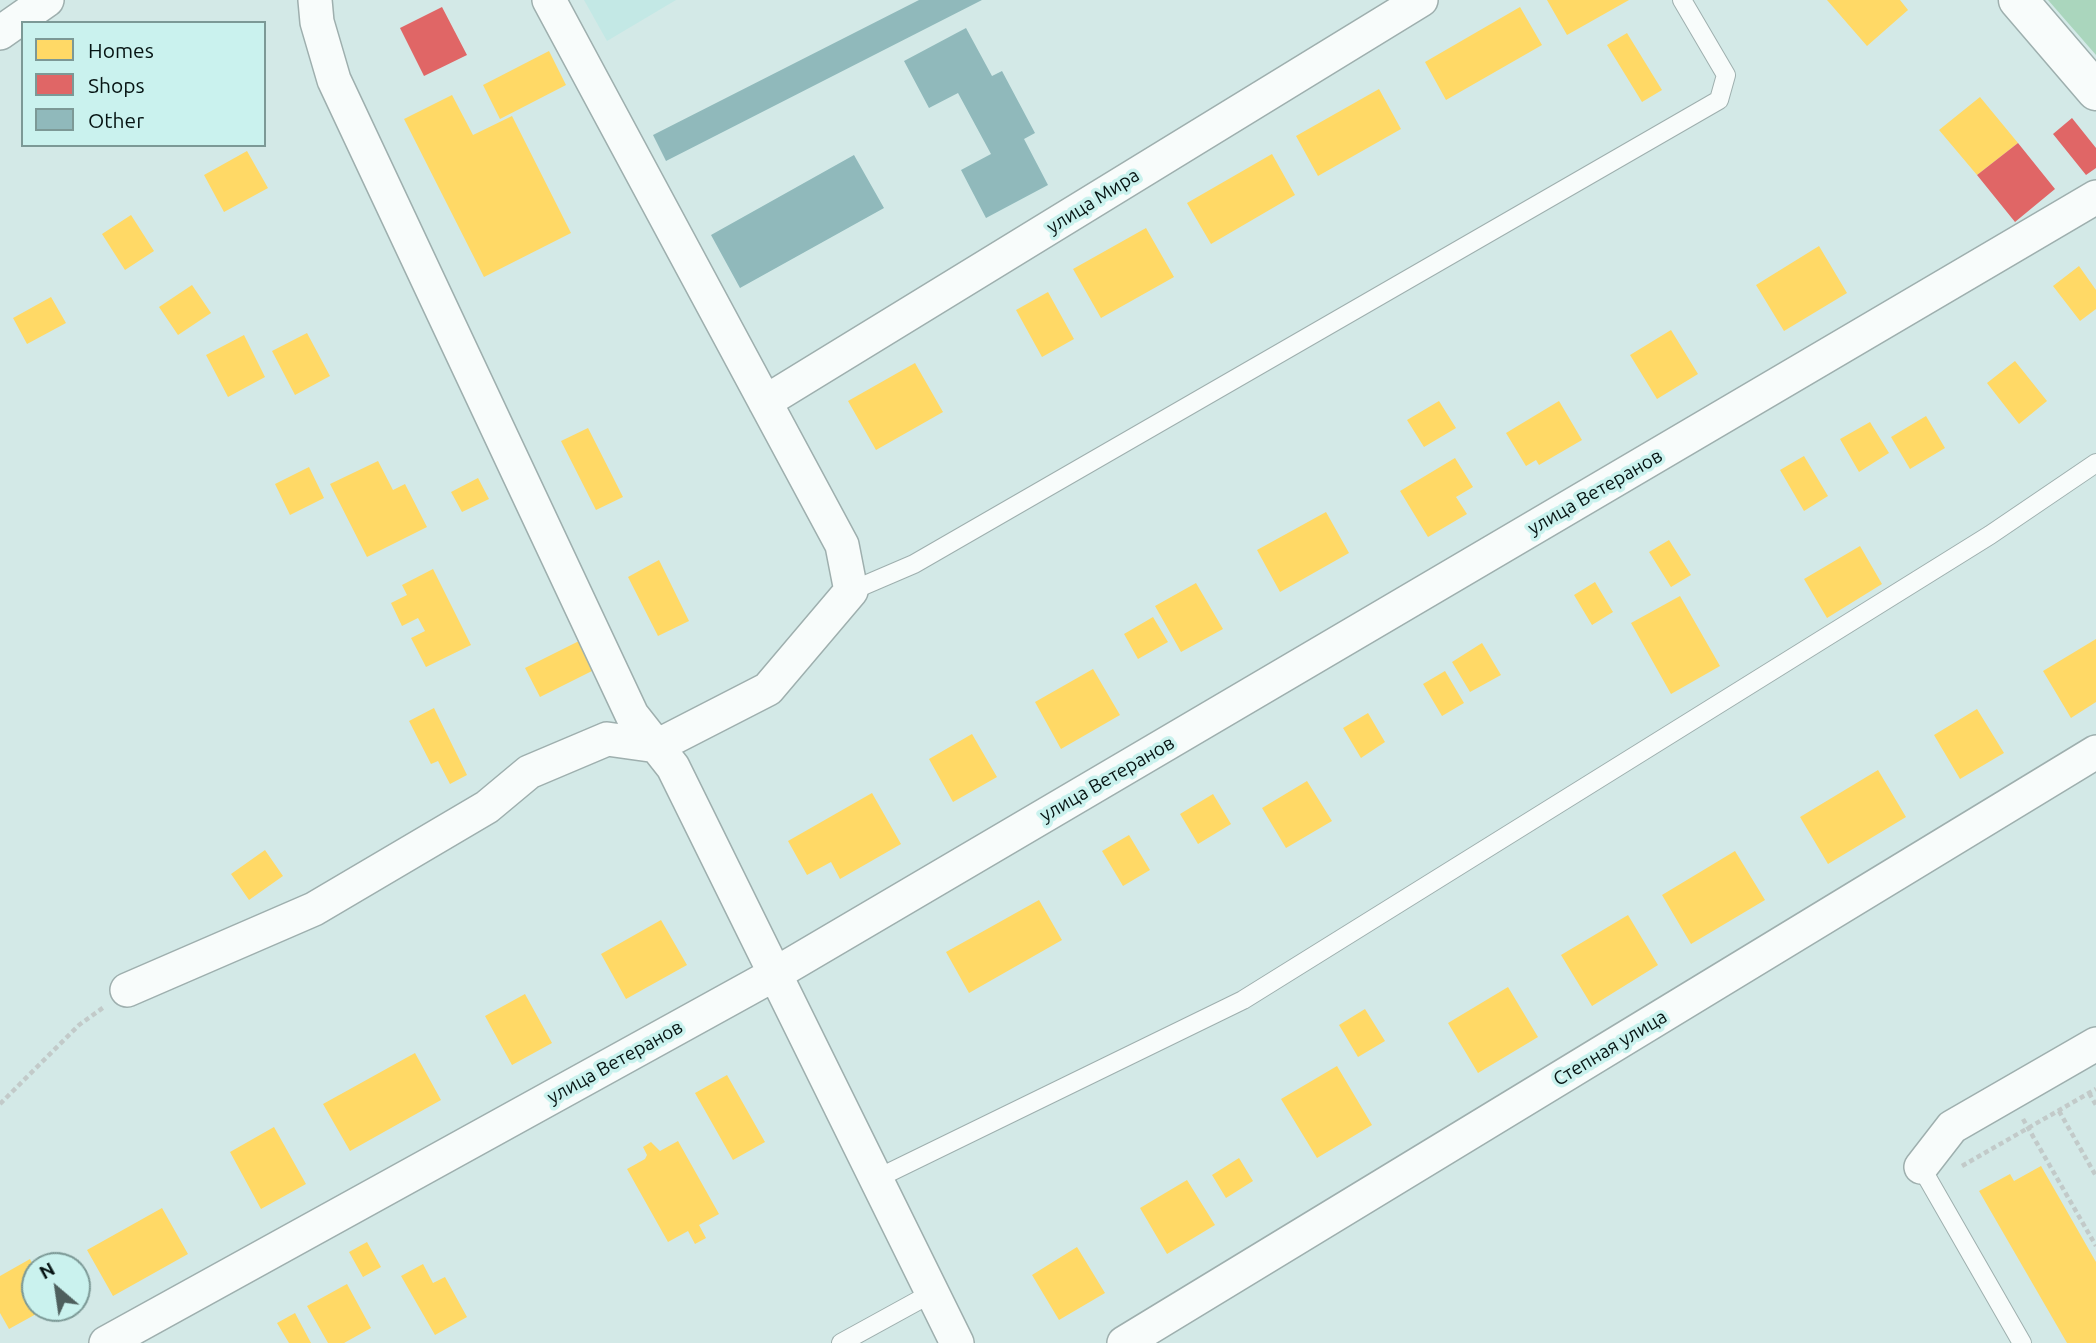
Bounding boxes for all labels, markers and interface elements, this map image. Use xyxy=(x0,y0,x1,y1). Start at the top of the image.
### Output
legend xyxy=(21,21,266,147)
text: Homes xyxy=(88,38,154,62)
text: Shops xyxy=(88,73,145,97)
text: Other xyxy=(88,108,144,132)
street label: улица Мира xyxy=(1042,164,1144,238)
street label: улица Ветеранов xyxy=(1524,444,1666,540)
street label: улица Ветеранов xyxy=(1036,731,1178,827)
street label: Степная улица xyxy=(1549,1005,1671,1091)
street label: улица Ветеранов xyxy=(543,1015,687,1109)
north arrow xyxy=(21,1252,91,1322)
text: N xyxy=(35,1257,58,1283)

